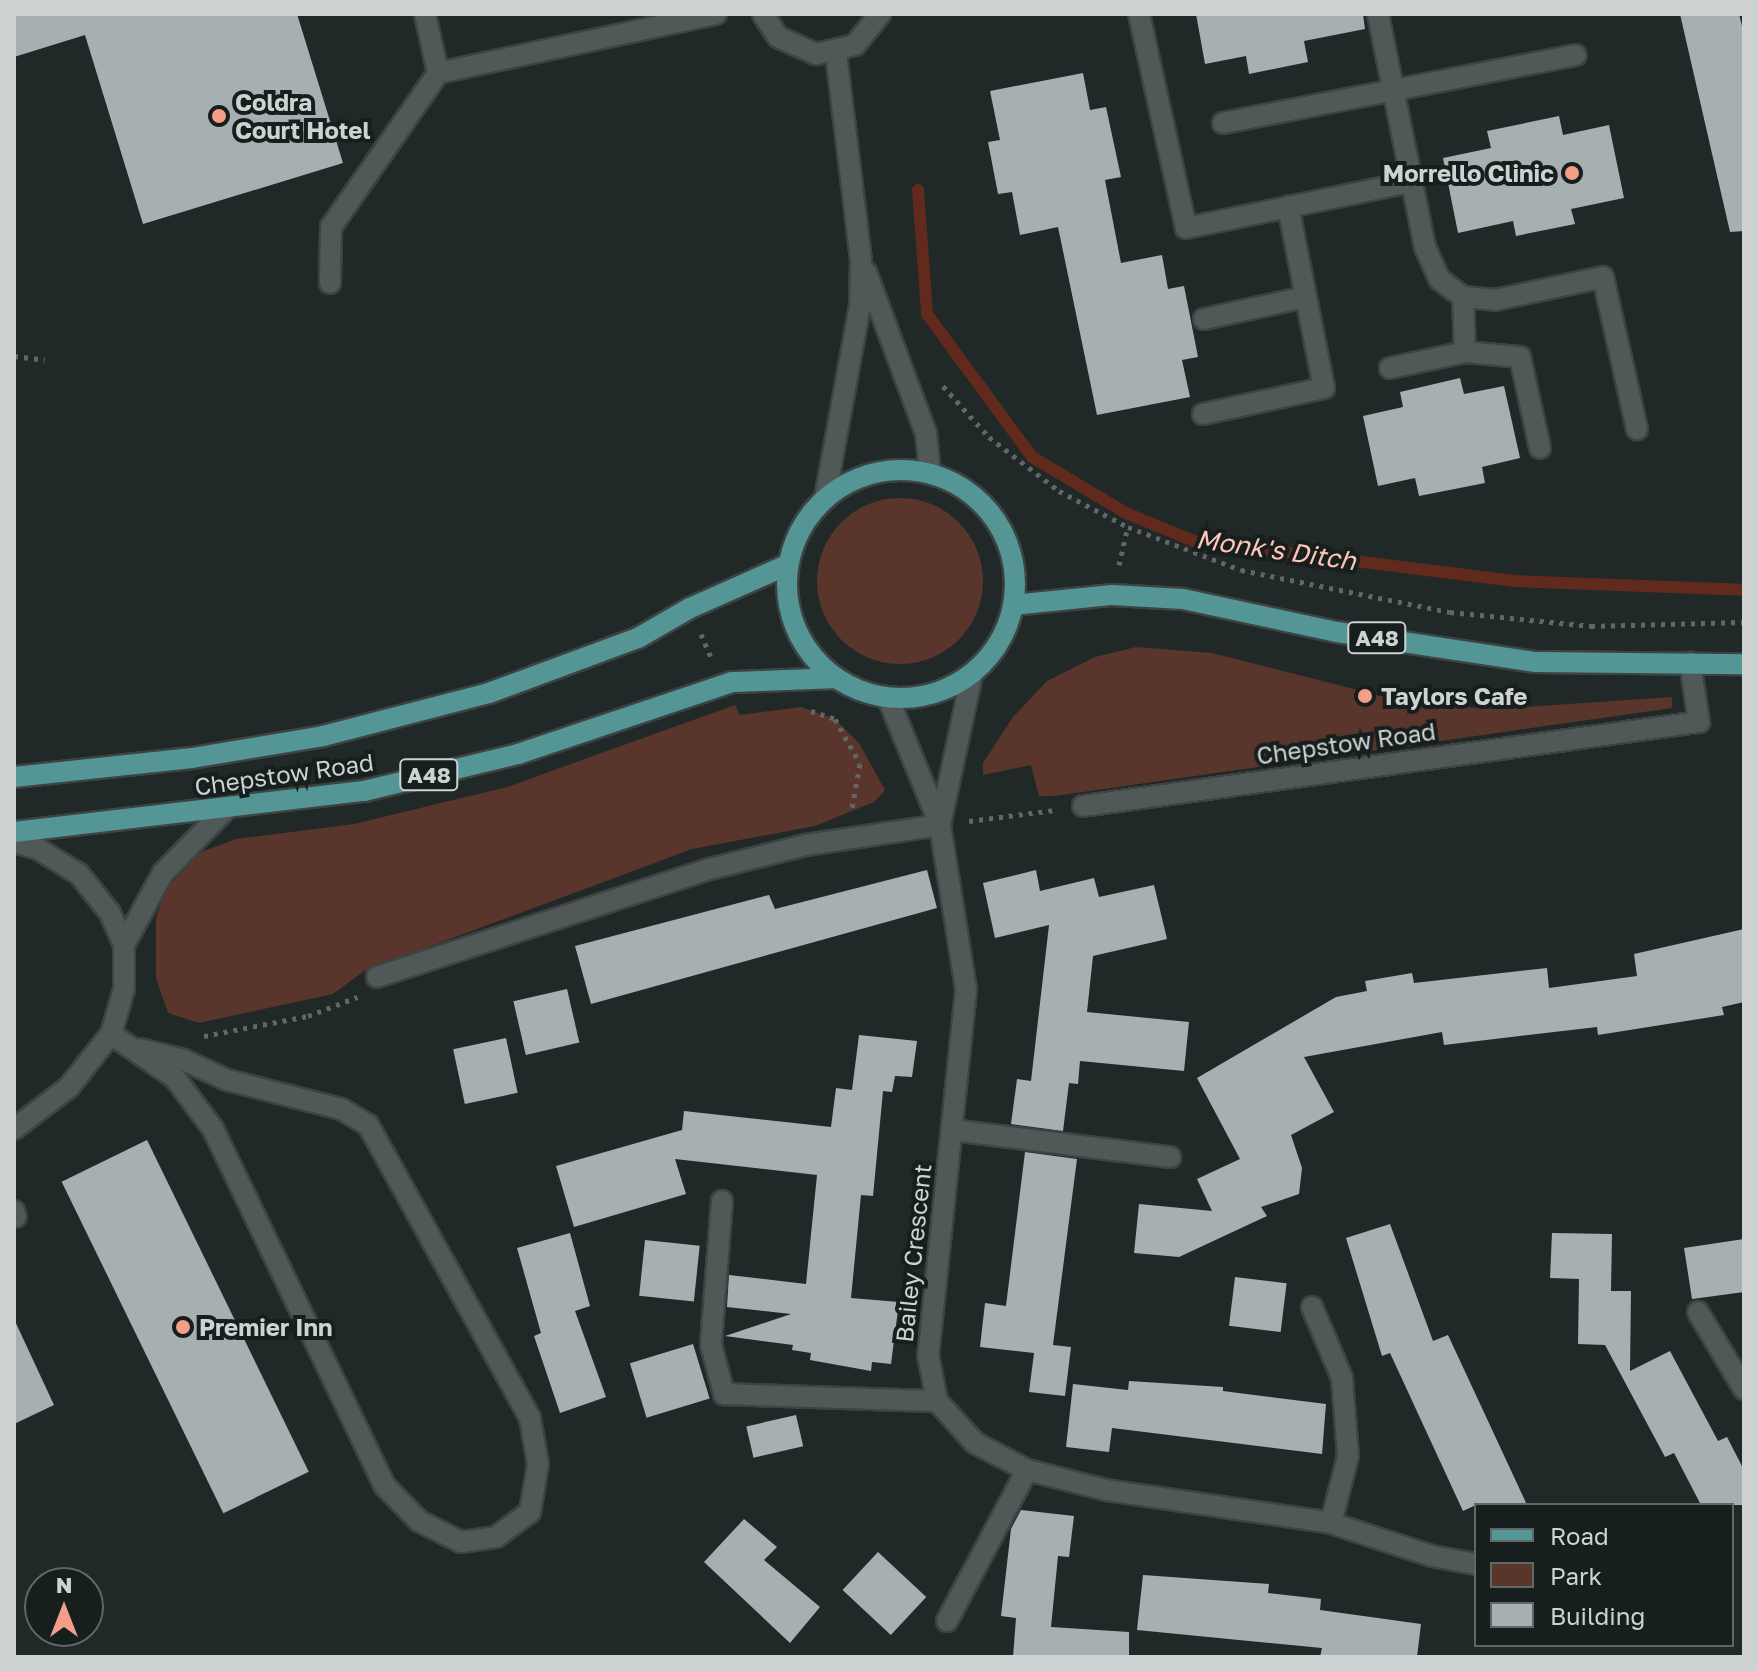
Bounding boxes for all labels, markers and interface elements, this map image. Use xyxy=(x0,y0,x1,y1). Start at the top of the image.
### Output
place label: Coldra Court Hotel xyxy=(235,88,370,144)
marker: Coldra Court Hotel xyxy=(210,107,228,125)
place label: Morrello Clinic xyxy=(1383,159,1554,187)
marker: Morrello Clinic xyxy=(1561,162,1583,184)
water label: Monk's Ditch xyxy=(1194,523,1358,577)
road number: A48 xyxy=(1347,620,1407,656)
place label: Taylors Cafe xyxy=(1381,682,1527,710)
marker: Taylors Cafe xyxy=(1356,687,1374,705)
street label: Chepstow Road xyxy=(1255,716,1437,770)
street label: Chepstow Road xyxy=(193,747,375,801)
road number: A48 xyxy=(399,757,459,793)
street label: Bailey Crescent xyxy=(889,1162,937,1344)
place label: Premier Inn xyxy=(199,1313,333,1341)
marker: Premier Inn xyxy=(174,1318,192,1336)
legend xyxy=(1474,1503,1734,1647)
text: Road xyxy=(1550,1521,1609,1550)
text: Park xyxy=(1550,1561,1602,1590)
north arrow xyxy=(24,1567,104,1647)
text: N xyxy=(56,1571,72,1598)
text: Building xyxy=(1550,1601,1645,1630)

